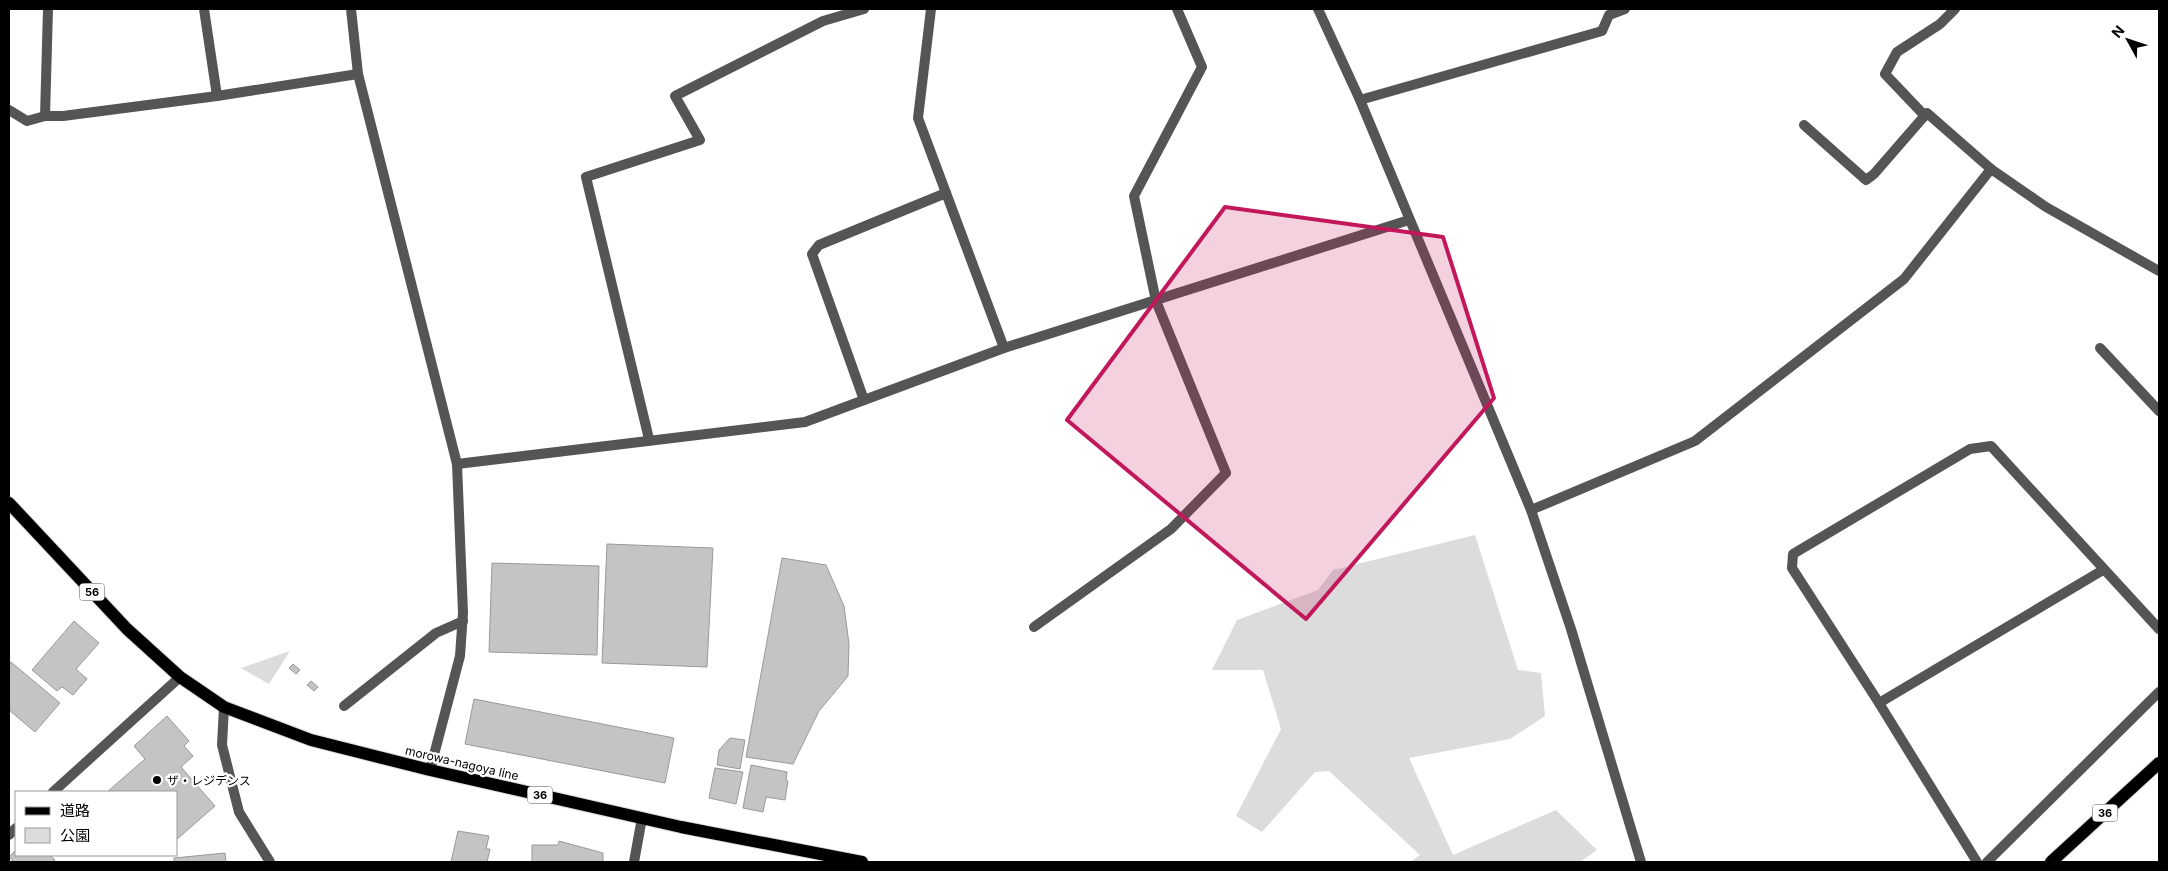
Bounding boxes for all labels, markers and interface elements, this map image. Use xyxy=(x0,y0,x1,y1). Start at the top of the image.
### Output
north arrow xyxy=(2103,15,2153,65)
text: N xyxy=(2108,22,2128,41)
road number: 56 xyxy=(80,584,104,600)
street label: morowa-nagoya line xyxy=(404,743,520,783)
place label: ザ・レジデンス xyxy=(167,773,251,788)
marker: ザ・レジデンス xyxy=(151,774,163,786)
road number: 36 xyxy=(528,786,552,804)
legend xyxy=(15,791,178,856)
text: 道路 xyxy=(60,801,90,820)
road number: 36 xyxy=(2092,804,2118,821)
text: 公園 xyxy=(60,826,90,845)

